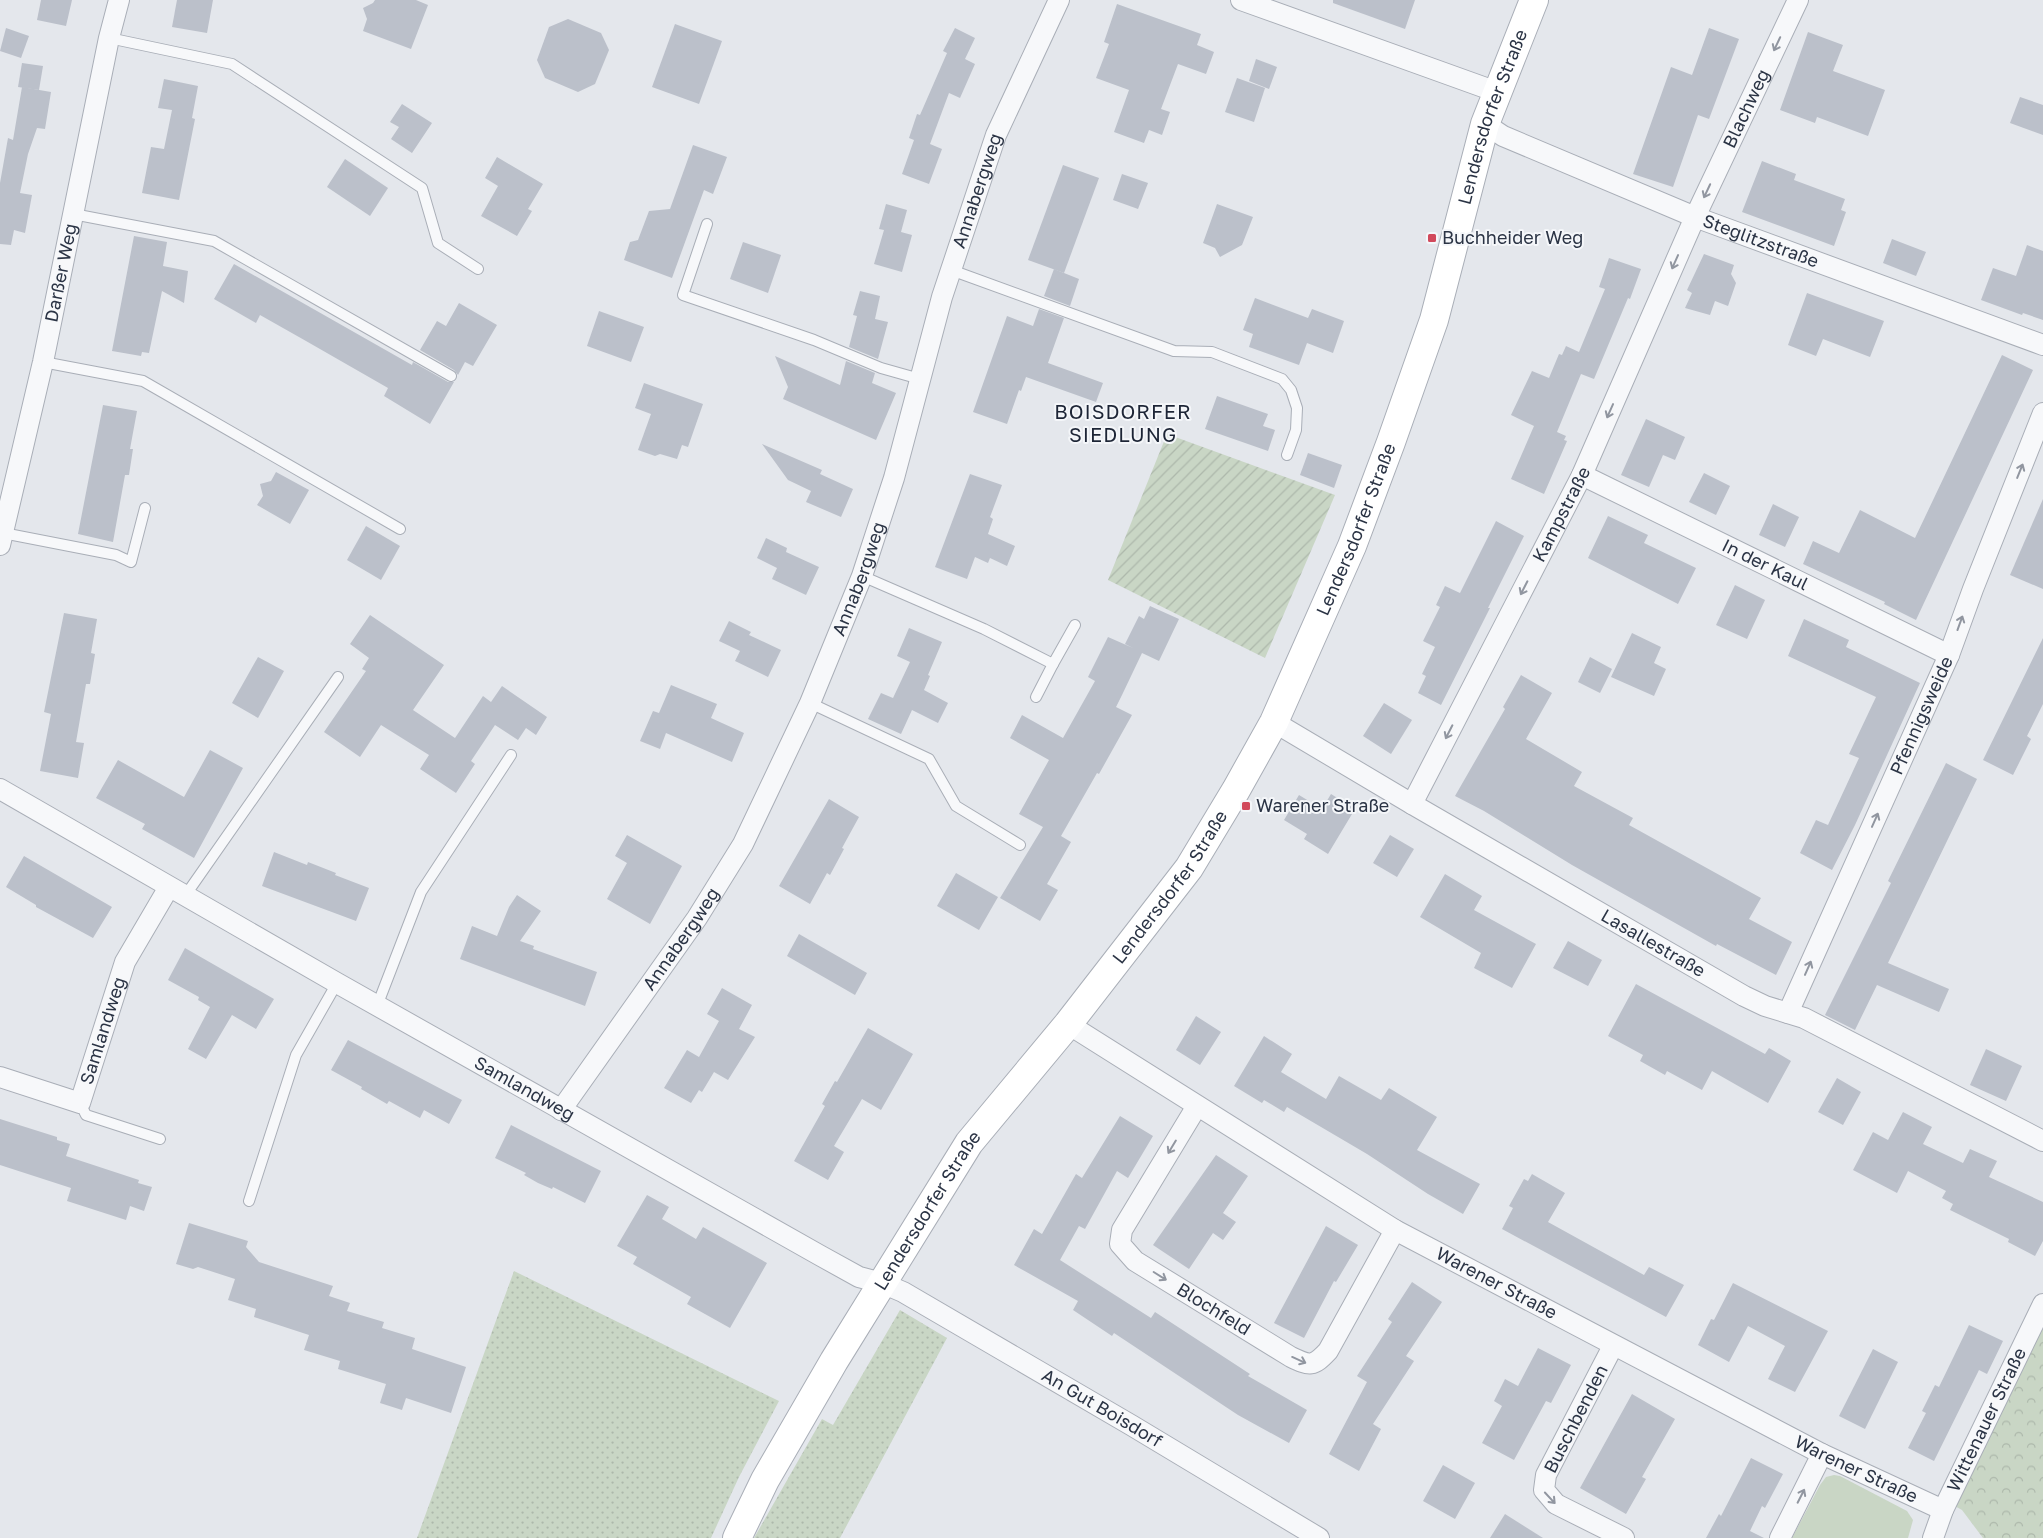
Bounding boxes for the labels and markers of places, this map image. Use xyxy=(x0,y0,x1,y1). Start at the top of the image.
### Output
place label: Buchheider Weg xyxy=(1442,226,1583,248)
marker: Buchheider Weg xyxy=(1426,232,1438,244)
place label: Warener Straße xyxy=(1256,794,1389,816)
marker: Warener Straße xyxy=(1240,800,1252,812)

